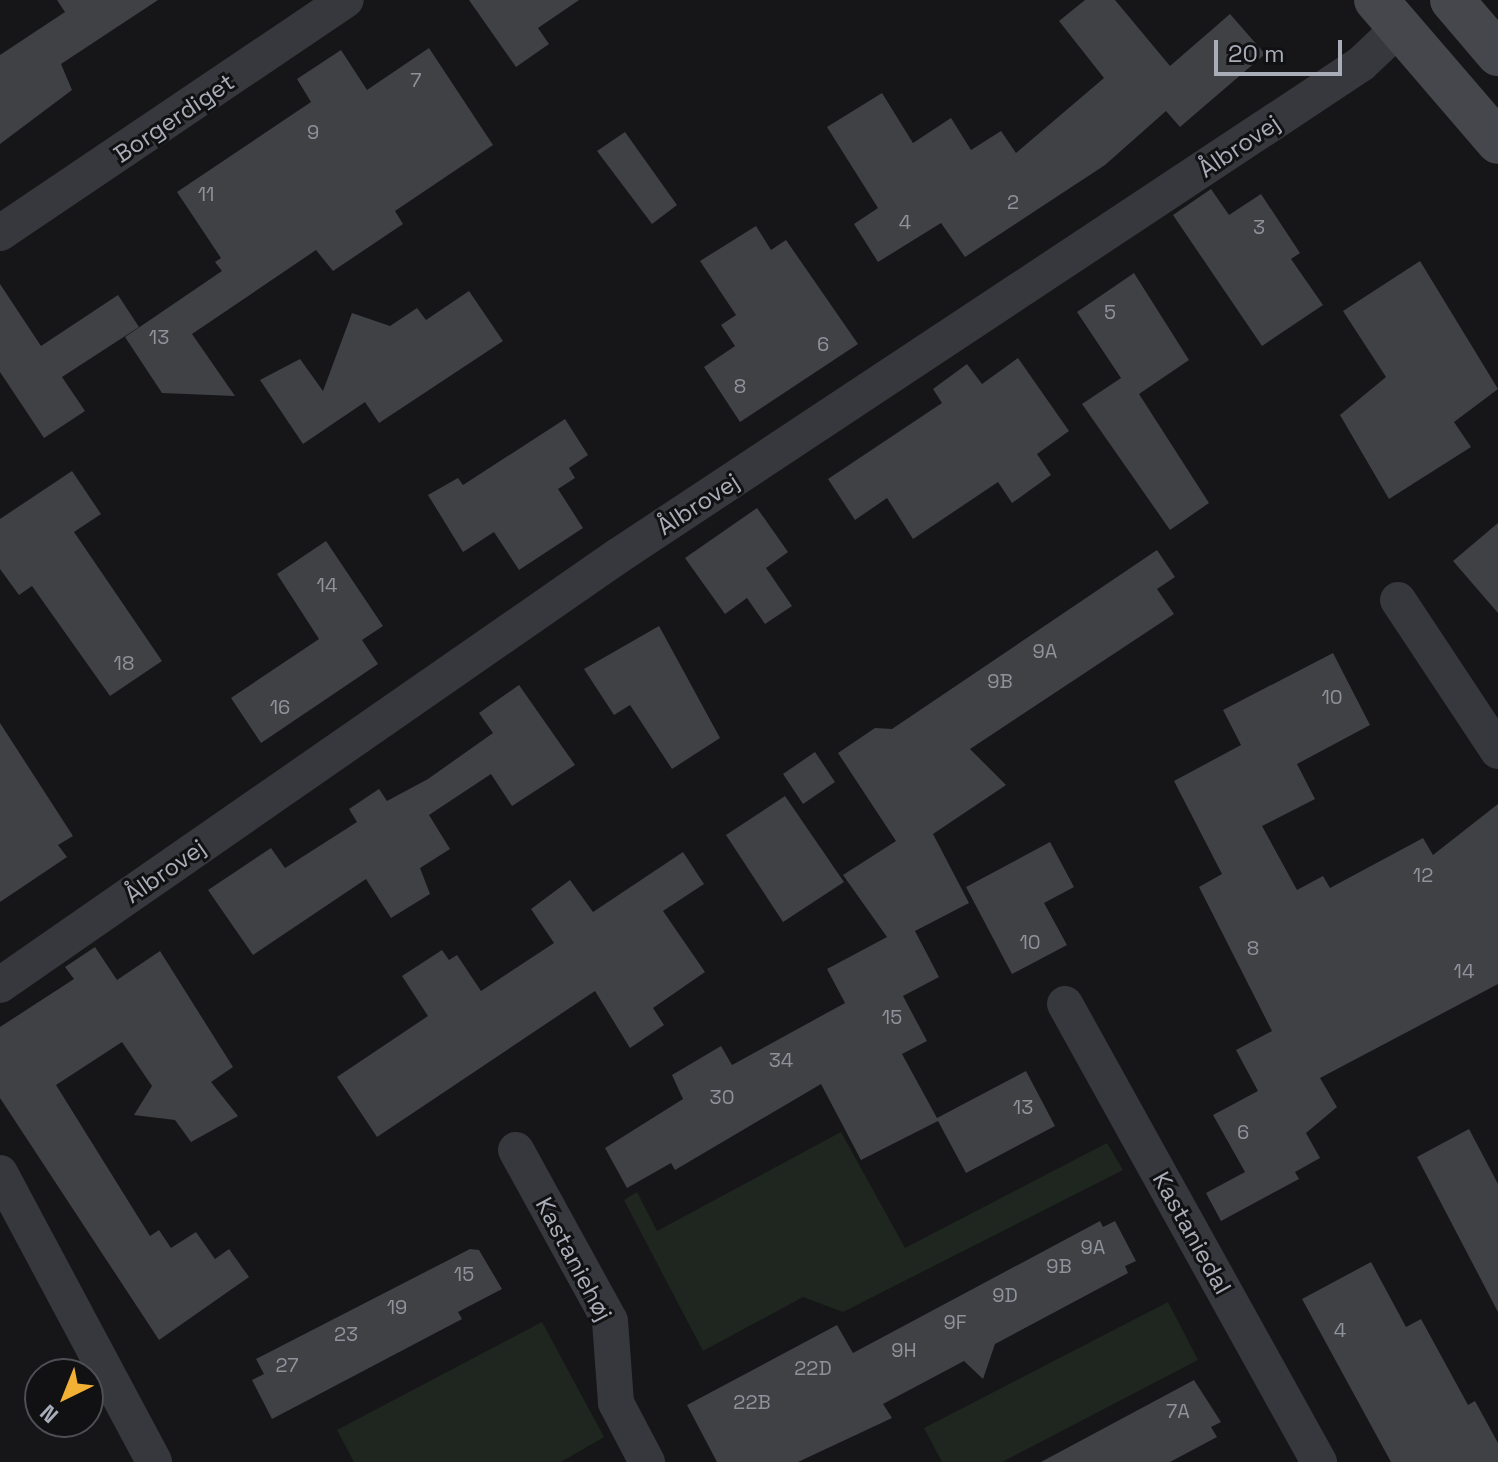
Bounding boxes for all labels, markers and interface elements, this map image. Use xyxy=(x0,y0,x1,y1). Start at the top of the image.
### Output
scale bar xyxy=(1218,24,1346,74)
text: 20 m xyxy=(1228,38,1285,69)
street label: Borgerdiget xyxy=(108,67,240,169)
house number: 7 xyxy=(410,68,422,92)
street label: Ålbrovej xyxy=(1193,108,1285,184)
house number: 9 xyxy=(307,120,319,144)
house number: 11 xyxy=(198,182,214,206)
house number: 2 xyxy=(1007,190,1019,214)
house number: 4 xyxy=(899,210,911,234)
house number: 3 xyxy=(1253,215,1265,239)
house number: 5 xyxy=(1104,300,1116,324)
house number: 13 xyxy=(149,325,169,349)
house number: 6 xyxy=(817,332,829,356)
house number: 8 xyxy=(734,374,746,398)
street label: Ålbrovej xyxy=(652,467,744,541)
house number: 14 xyxy=(317,573,337,597)
house number: 9A xyxy=(1033,639,1057,663)
house number: 18 xyxy=(114,651,134,675)
house number: 9B xyxy=(987,669,1013,693)
house number: 10 xyxy=(1321,685,1343,709)
house number: 16 xyxy=(270,695,290,719)
street label: Ålbrovej xyxy=(119,833,211,909)
house number: 12 xyxy=(1413,863,1433,887)
house number: 10 xyxy=(1019,930,1041,954)
house number: 8 xyxy=(1247,936,1259,960)
house number: 14 xyxy=(1454,959,1474,983)
house number: 15 xyxy=(882,1005,902,1029)
house number: 34 xyxy=(769,1048,793,1072)
house number: 30 xyxy=(710,1085,734,1109)
house number: 13 xyxy=(1013,1095,1033,1119)
house number: 6 xyxy=(1237,1120,1249,1144)
street label: Kastaniedal xyxy=(1147,1167,1237,1299)
street label: Kastaniehøj xyxy=(529,1192,619,1326)
house number: 9A xyxy=(1081,1235,1105,1259)
house number: 9B xyxy=(1046,1254,1072,1278)
house number: 15 xyxy=(454,1262,474,1286)
house number: 9D xyxy=(992,1283,1018,1307)
house number: 19 xyxy=(387,1295,407,1319)
house number: 9F xyxy=(943,1310,967,1334)
house number: 4 xyxy=(1334,1318,1346,1342)
house number: 23 xyxy=(334,1322,358,1346)
house number: 9H xyxy=(891,1338,917,1362)
house number: 27 xyxy=(275,1353,299,1377)
house number: 22D xyxy=(794,1356,832,1380)
north arrow xyxy=(24,1358,104,1438)
house number: 22B xyxy=(733,1390,771,1414)
text: N xyxy=(34,1399,64,1429)
house number: 7A xyxy=(1166,1399,1190,1423)

